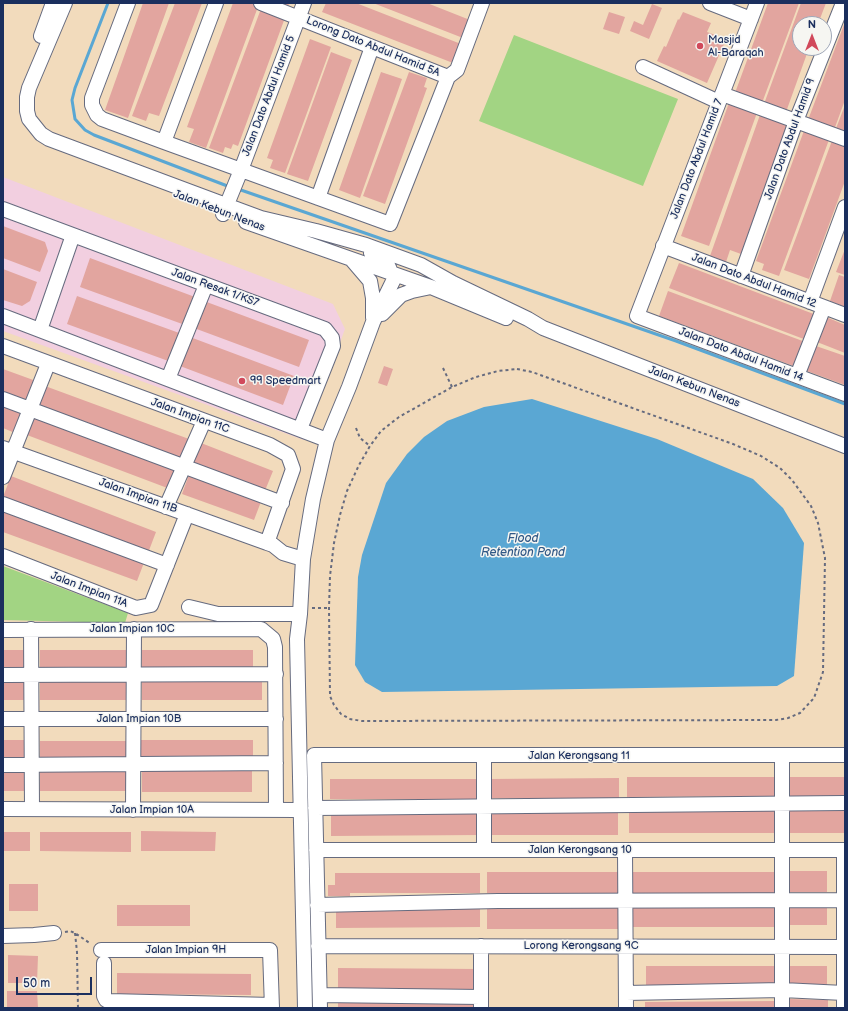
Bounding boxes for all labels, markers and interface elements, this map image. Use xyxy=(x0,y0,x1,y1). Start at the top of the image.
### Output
street label: Lorong Dato Abdul Hamid 5A xyxy=(304,14,442,80)
north arrow xyxy=(792,16,832,56)
text: N xyxy=(808,18,816,31)
place label: Masjid Al-Baraqah xyxy=(708,33,764,59)
street label: Jalan Dato Abdul Hamid 5 xyxy=(240,34,298,158)
marker: Masjid Al-Baraqah xyxy=(695,41,705,51)
street label: Jalan Dato Abdul Hamid 9 xyxy=(762,77,818,201)
street label: Jalan Dato Abdul Hamid 7 xyxy=(668,97,726,221)
street label: Jalan Kebun Nenas xyxy=(171,187,267,235)
street label: Jalan Dato Abdul Hamid 12 xyxy=(690,251,818,311)
street label: Jalan Resak 1/KS7 xyxy=(169,266,261,310)
street label: Jalan Dato Abdul Hamid 14 xyxy=(677,325,805,385)
street label: Jalan Kebun Nenas xyxy=(646,363,742,411)
place label: 99 Speedmart xyxy=(250,374,321,388)
marker: 99 Speedmart xyxy=(237,376,247,386)
street label: Jalan Impian 11C xyxy=(149,396,231,436)
street label: Jalan Impian 11B xyxy=(97,476,179,516)
water label: Flood Retention Pond xyxy=(481,532,565,560)
street label: Jalan Impian 11A xyxy=(49,569,129,611)
street label: Jalan Impian 10C xyxy=(90,622,174,636)
street label: Jalan Impian 10B xyxy=(97,712,181,726)
street label: Jalan Kerongsang 11 xyxy=(528,749,630,763)
street label: Jalan Impian 10A xyxy=(110,803,194,817)
street label: Jalan Kerongsang 10 xyxy=(528,843,632,857)
street label: Lorong Kerongsang 9C xyxy=(523,939,639,953)
street label: Jalan Impian 9H xyxy=(146,943,226,957)
scale bar xyxy=(18,969,94,995)
text: 50 m xyxy=(23,976,50,991)

